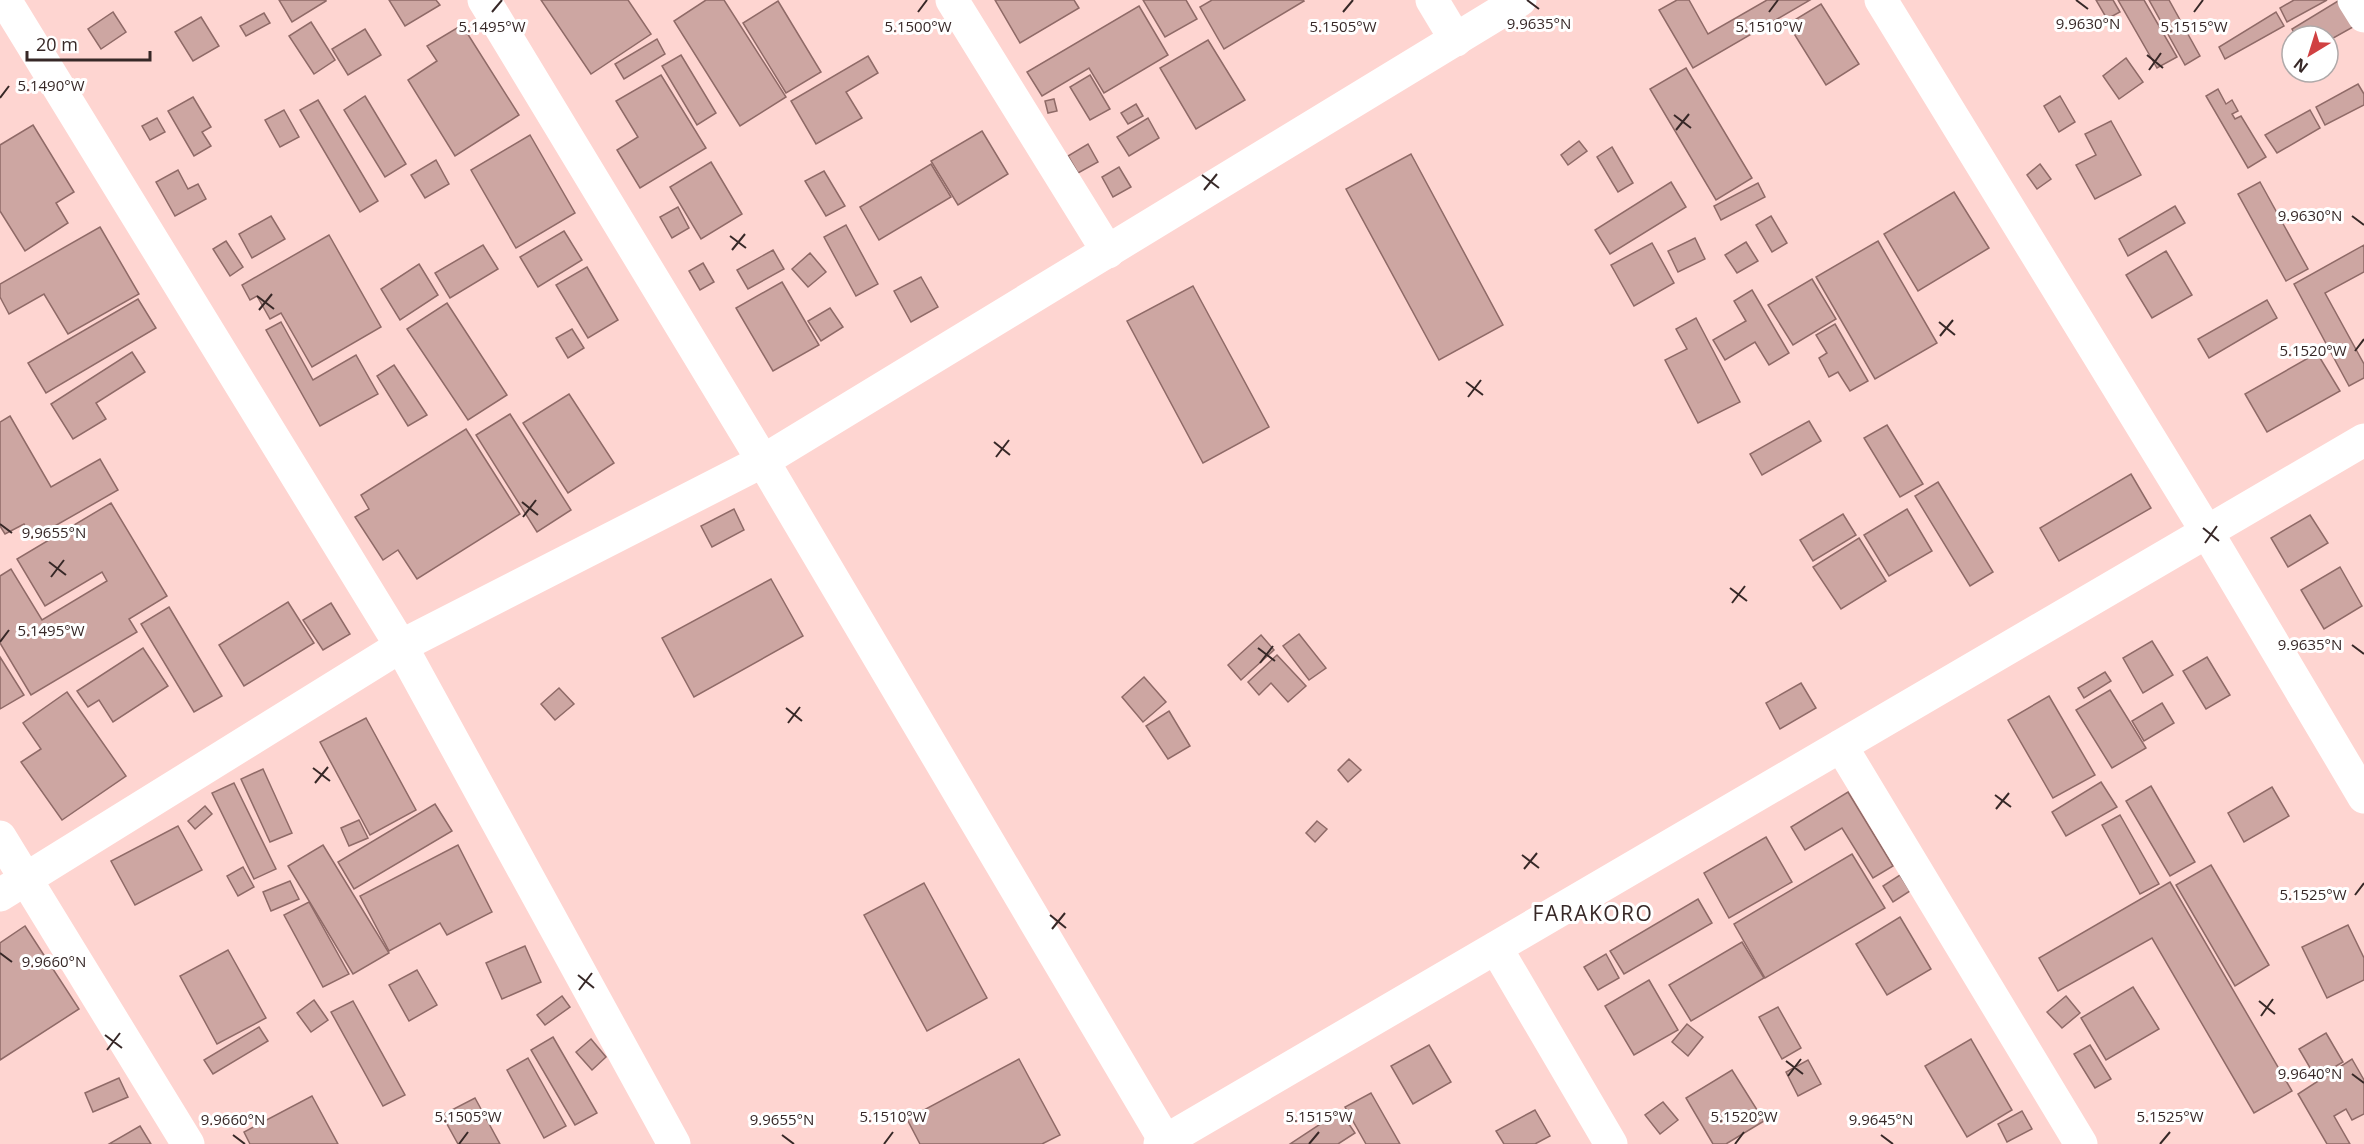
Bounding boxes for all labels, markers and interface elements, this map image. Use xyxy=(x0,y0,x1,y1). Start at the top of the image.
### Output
text: 9.9635°N xyxy=(1507,13,1571,33)
text: 9.9630°N xyxy=(2056,13,2120,33)
text: 5.1495°W xyxy=(458,16,526,36)
text: 5.1500°W xyxy=(884,16,952,36)
text: 5.1505°W xyxy=(1309,16,1377,36)
text: 5.1510°W xyxy=(1735,16,1803,36)
text: 5.1515°W xyxy=(2160,16,2228,36)
scale bar xyxy=(27,24,150,62)
north arrow xyxy=(2280,24,2340,84)
text: 20 m xyxy=(36,32,78,56)
text: N xyxy=(2289,53,2313,78)
text: 5.1490°W xyxy=(17,75,85,95)
text: 9.9630°N xyxy=(2278,205,2342,225)
text: 5.1520°W xyxy=(2279,340,2347,360)
text: 9.9655°N xyxy=(22,522,86,542)
text: 5.1495°W xyxy=(17,620,85,640)
text: 9.9635°N xyxy=(2278,634,2342,654)
text: 5.1525°W xyxy=(2279,884,2347,904)
district label: FARAKORO xyxy=(1533,899,1653,927)
text: 9.9660°N xyxy=(22,951,86,971)
text: 9.9640°N xyxy=(2278,1063,2342,1083)
text: 5.1505°W xyxy=(434,1106,502,1126)
text: 5.1510°W xyxy=(859,1106,927,1126)
text: 5.1515°W xyxy=(1285,1106,1353,1126)
text: 5.1520°W xyxy=(1710,1106,1778,1126)
text: 5.1525°W xyxy=(2136,1106,2204,1126)
text: 9.9660°N xyxy=(201,1109,265,1129)
text: 9.9655°N xyxy=(750,1109,814,1129)
text: 9.9645°N xyxy=(1849,1109,1913,1129)

